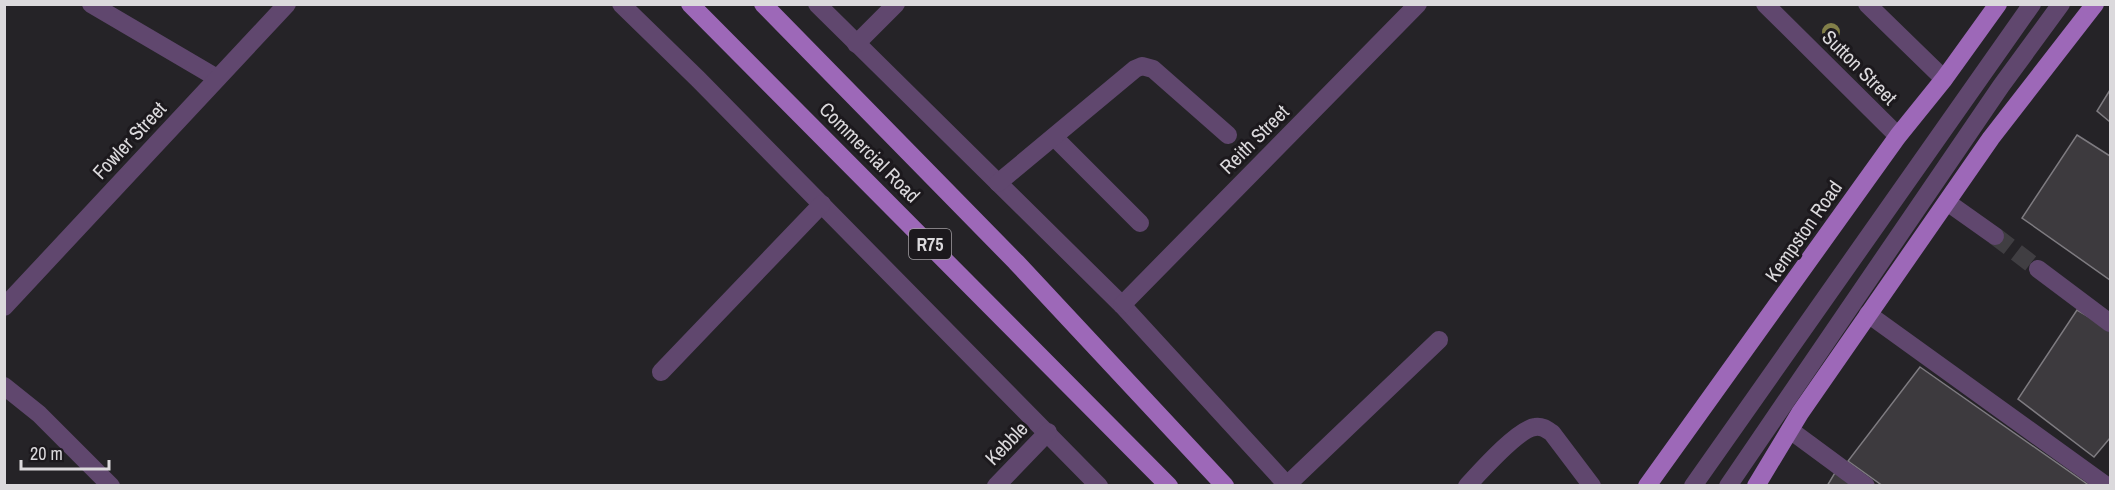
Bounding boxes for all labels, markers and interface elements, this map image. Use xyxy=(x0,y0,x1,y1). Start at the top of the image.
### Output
street label: Sutton Street xyxy=(1817,24,1904,111)
street label: Fowler Street xyxy=(86,95,172,185)
street label: Commercial Road xyxy=(814,96,926,208)
street label: Reith Street xyxy=(1214,98,1295,179)
street label: Kempston Road xyxy=(1758,175,1848,287)
road number: R75 xyxy=(909,229,951,259)
street label: Kebble xyxy=(979,415,1033,471)
scale bar xyxy=(21,433,110,471)
text: 20 m xyxy=(30,441,63,466)

